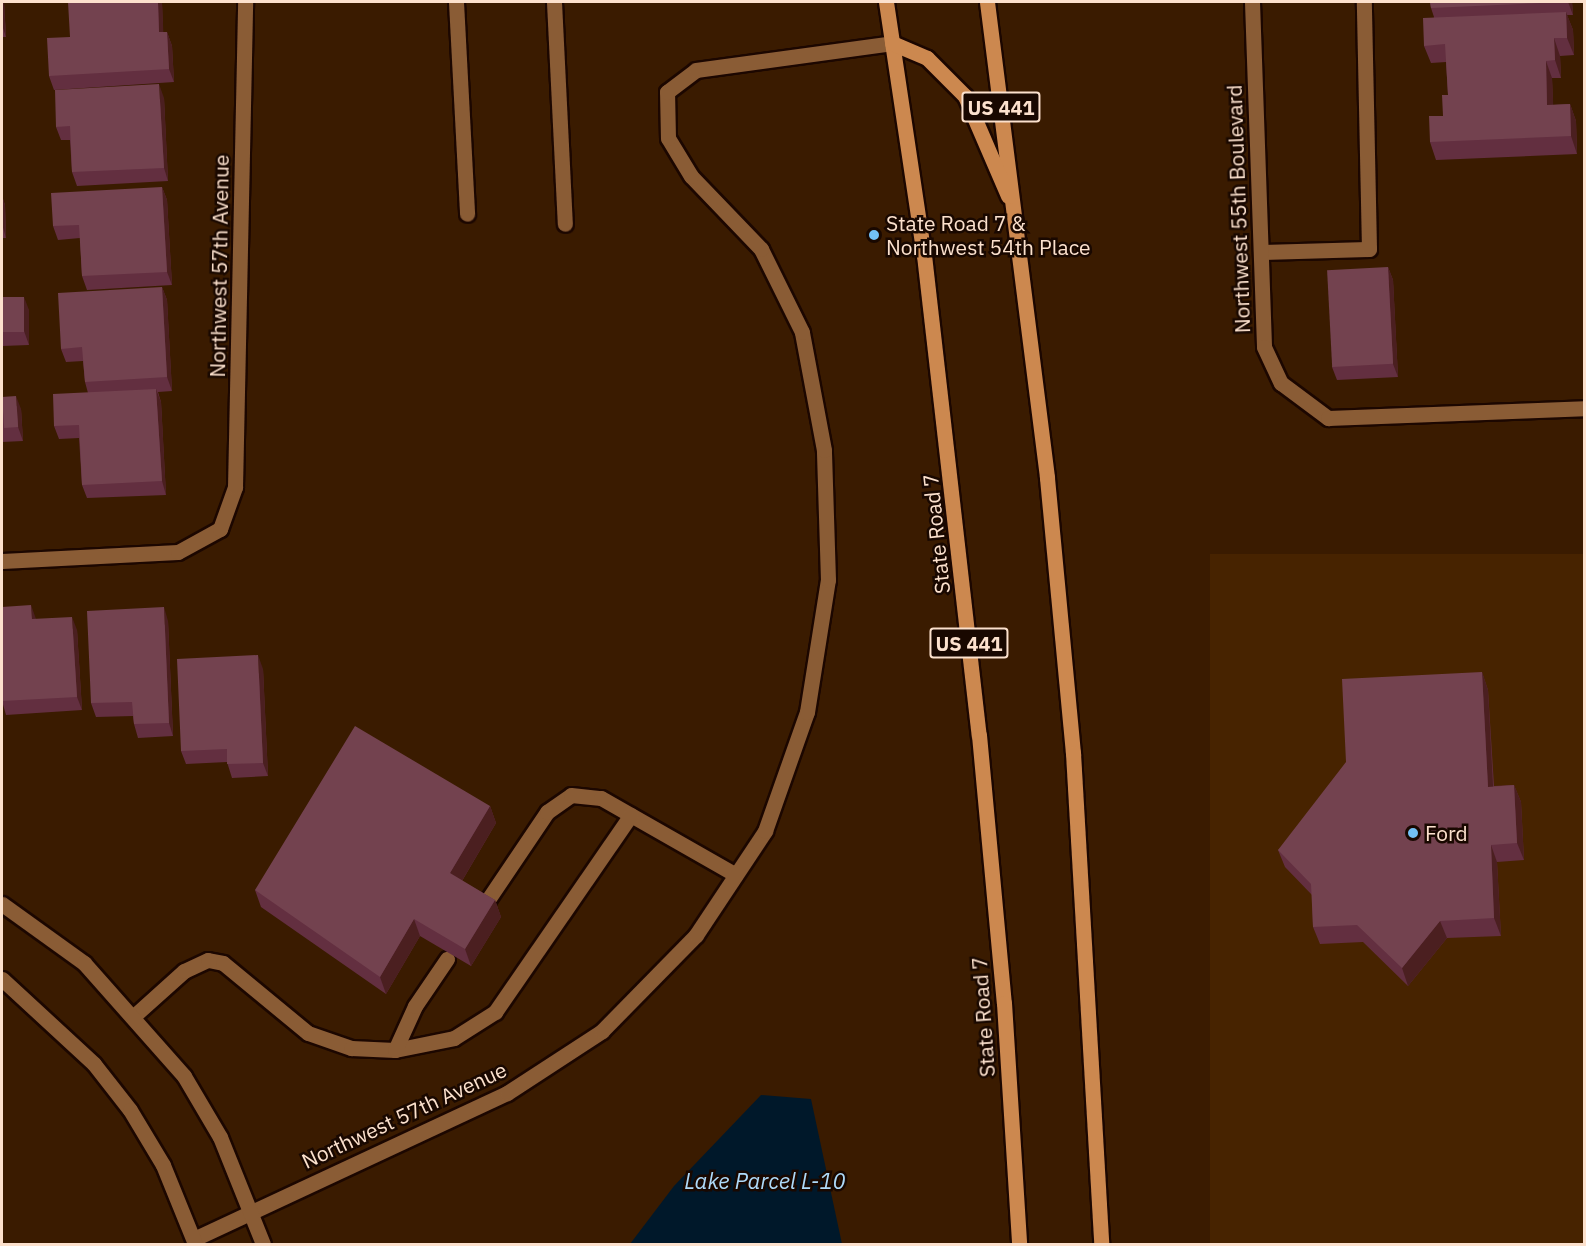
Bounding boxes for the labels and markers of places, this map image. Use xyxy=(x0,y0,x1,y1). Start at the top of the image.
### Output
place label: State Road 7 & Northwest 54th Place xyxy=(886,210,1091,260)
marker: State Road 7 & Northwest 54th Place xyxy=(867,228,881,242)
place label: Ford xyxy=(1425,820,1468,846)
marker: Ford xyxy=(1406,826,1420,840)

